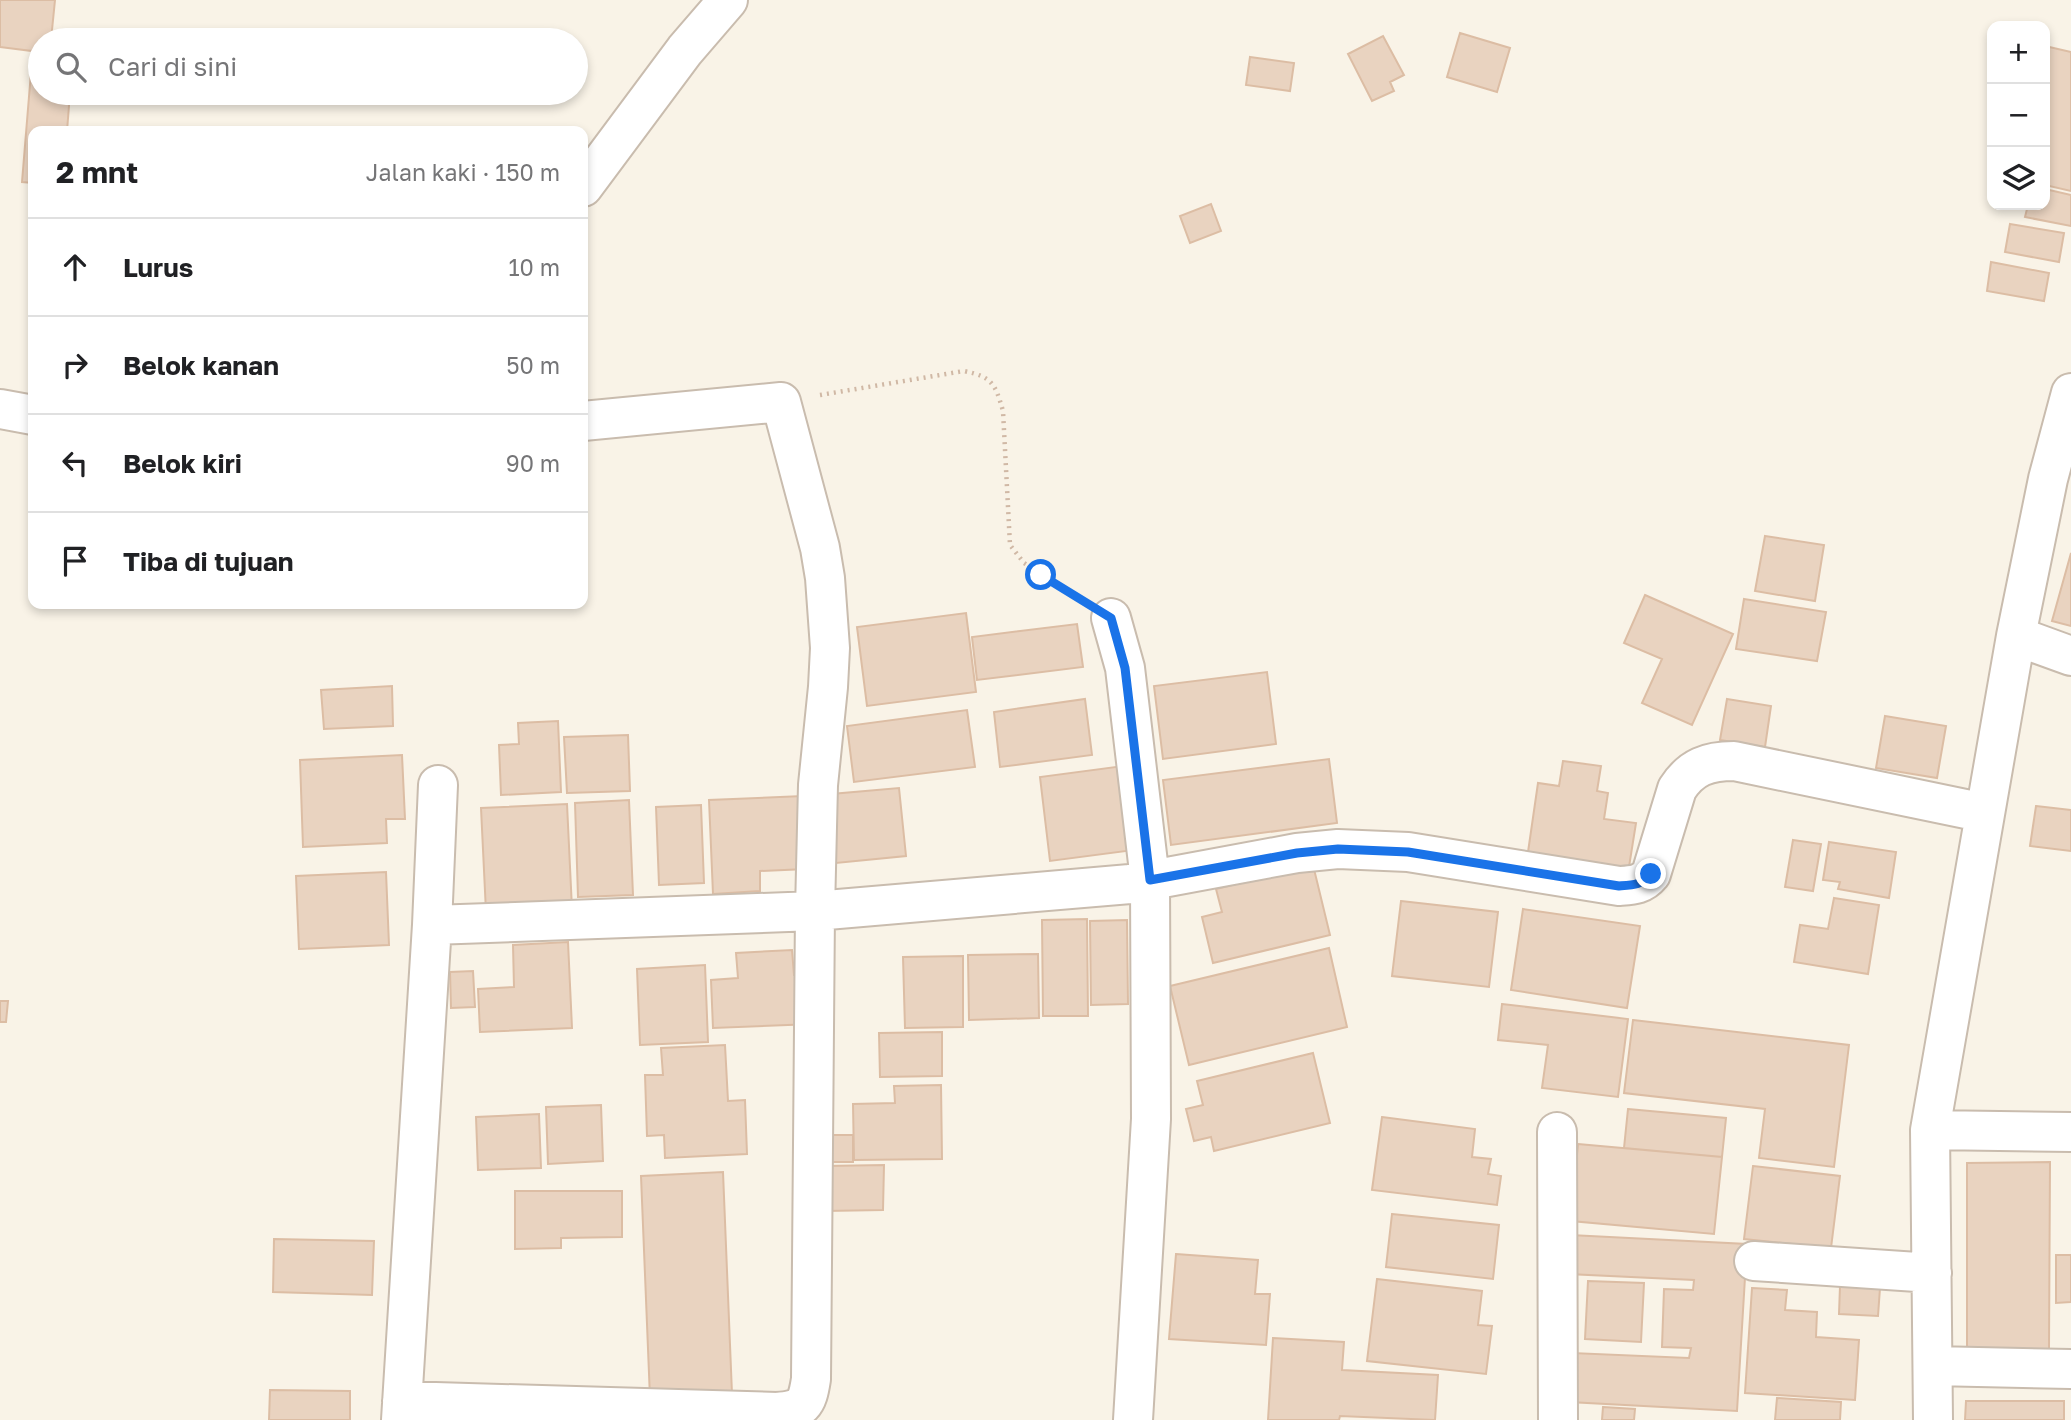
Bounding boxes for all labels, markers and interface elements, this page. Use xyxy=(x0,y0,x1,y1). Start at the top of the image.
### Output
map controls xyxy=(1987,21,2050,210)
button: + xyxy=(1987,21,2050,84)
search box xyxy=(28,28,588,105)
icon: search xyxy=(52,48,90,86)
text: Cari di sini xyxy=(108,51,237,82)
button: − xyxy=(1987,84,2050,147)
button: layers xyxy=(1987,147,2050,210)
text: 2 mnt xyxy=(56,154,138,190)
text: Jalan kaki · 150 m xyxy=(366,158,560,186)
icon: ahead xyxy=(56,248,94,286)
text: Lurus xyxy=(123,252,193,283)
text: 10 m xyxy=(508,253,560,281)
icon: right xyxy=(56,346,94,384)
text: Belok kanan xyxy=(123,350,279,381)
text: 50 m xyxy=(506,351,560,379)
icon: left xyxy=(56,444,94,482)
text: Belok kiri xyxy=(123,448,242,479)
text: 90 m xyxy=(506,449,560,477)
icon: arrive xyxy=(56,542,94,580)
text: Tiba di tujuan xyxy=(123,546,293,577)
route start xyxy=(1025,559,1056,590)
route end xyxy=(1635,858,1666,889)

